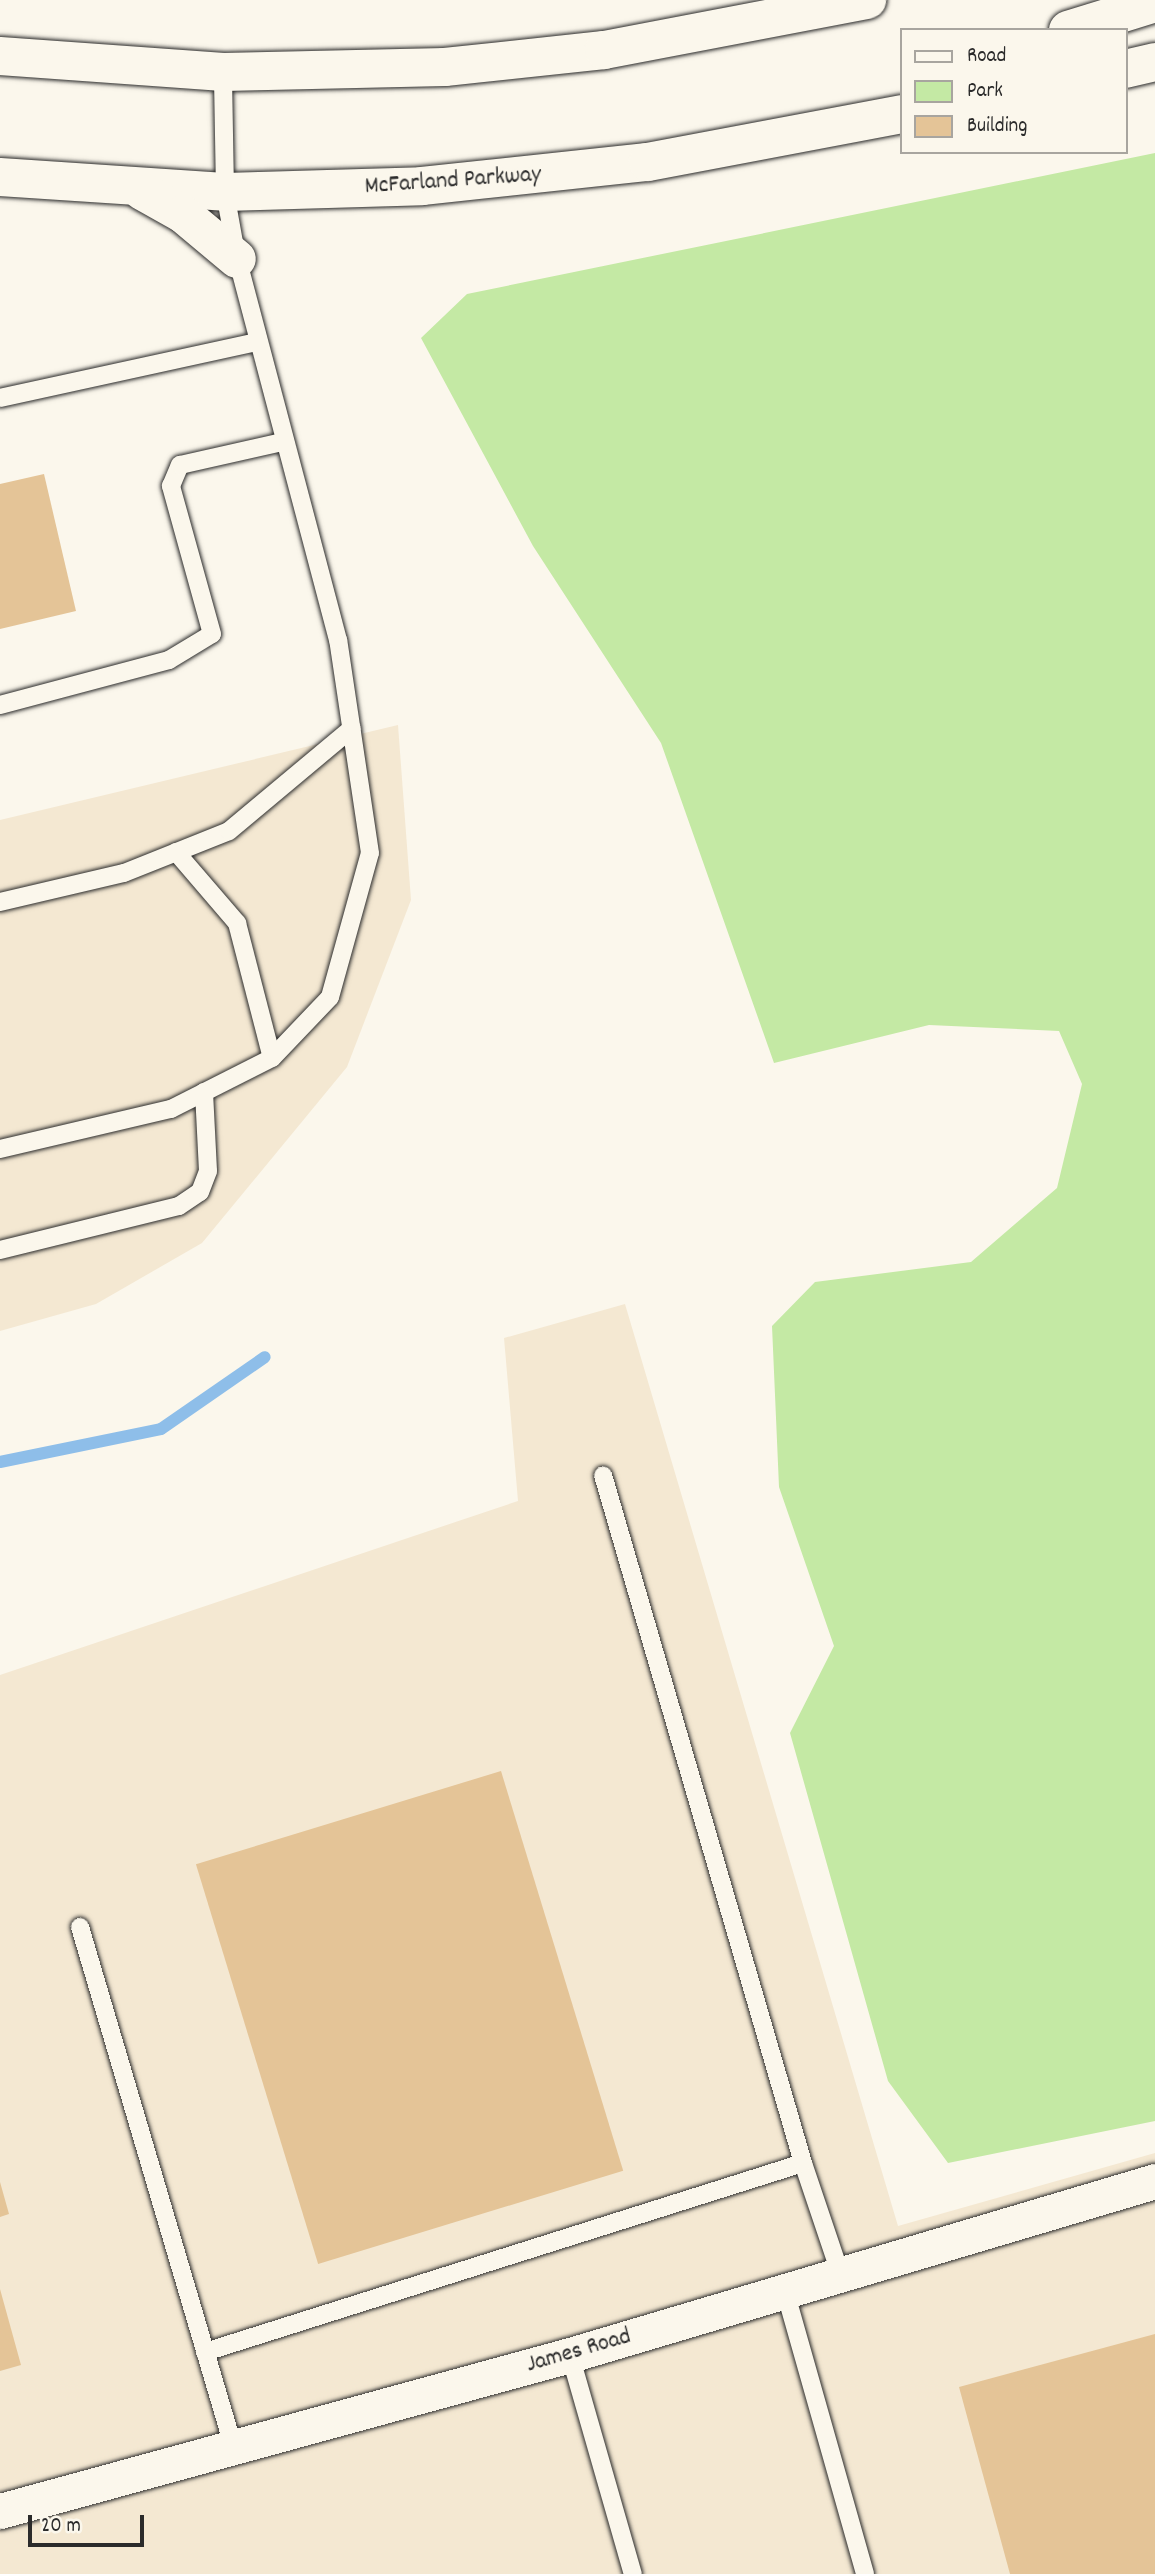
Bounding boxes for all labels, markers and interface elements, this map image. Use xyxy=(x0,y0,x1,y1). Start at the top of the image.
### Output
legend xyxy=(900,28,1127,154)
text: Road xyxy=(967,42,1006,72)
text: Park xyxy=(967,77,1003,107)
text: Building xyxy=(967,112,1027,142)
street label: McFarland Parkway xyxy=(364,161,542,203)
street label: James Road xyxy=(523,2323,635,2381)
scale bar xyxy=(32,2500,147,2544)
text: 20 m xyxy=(41,2512,81,2542)

